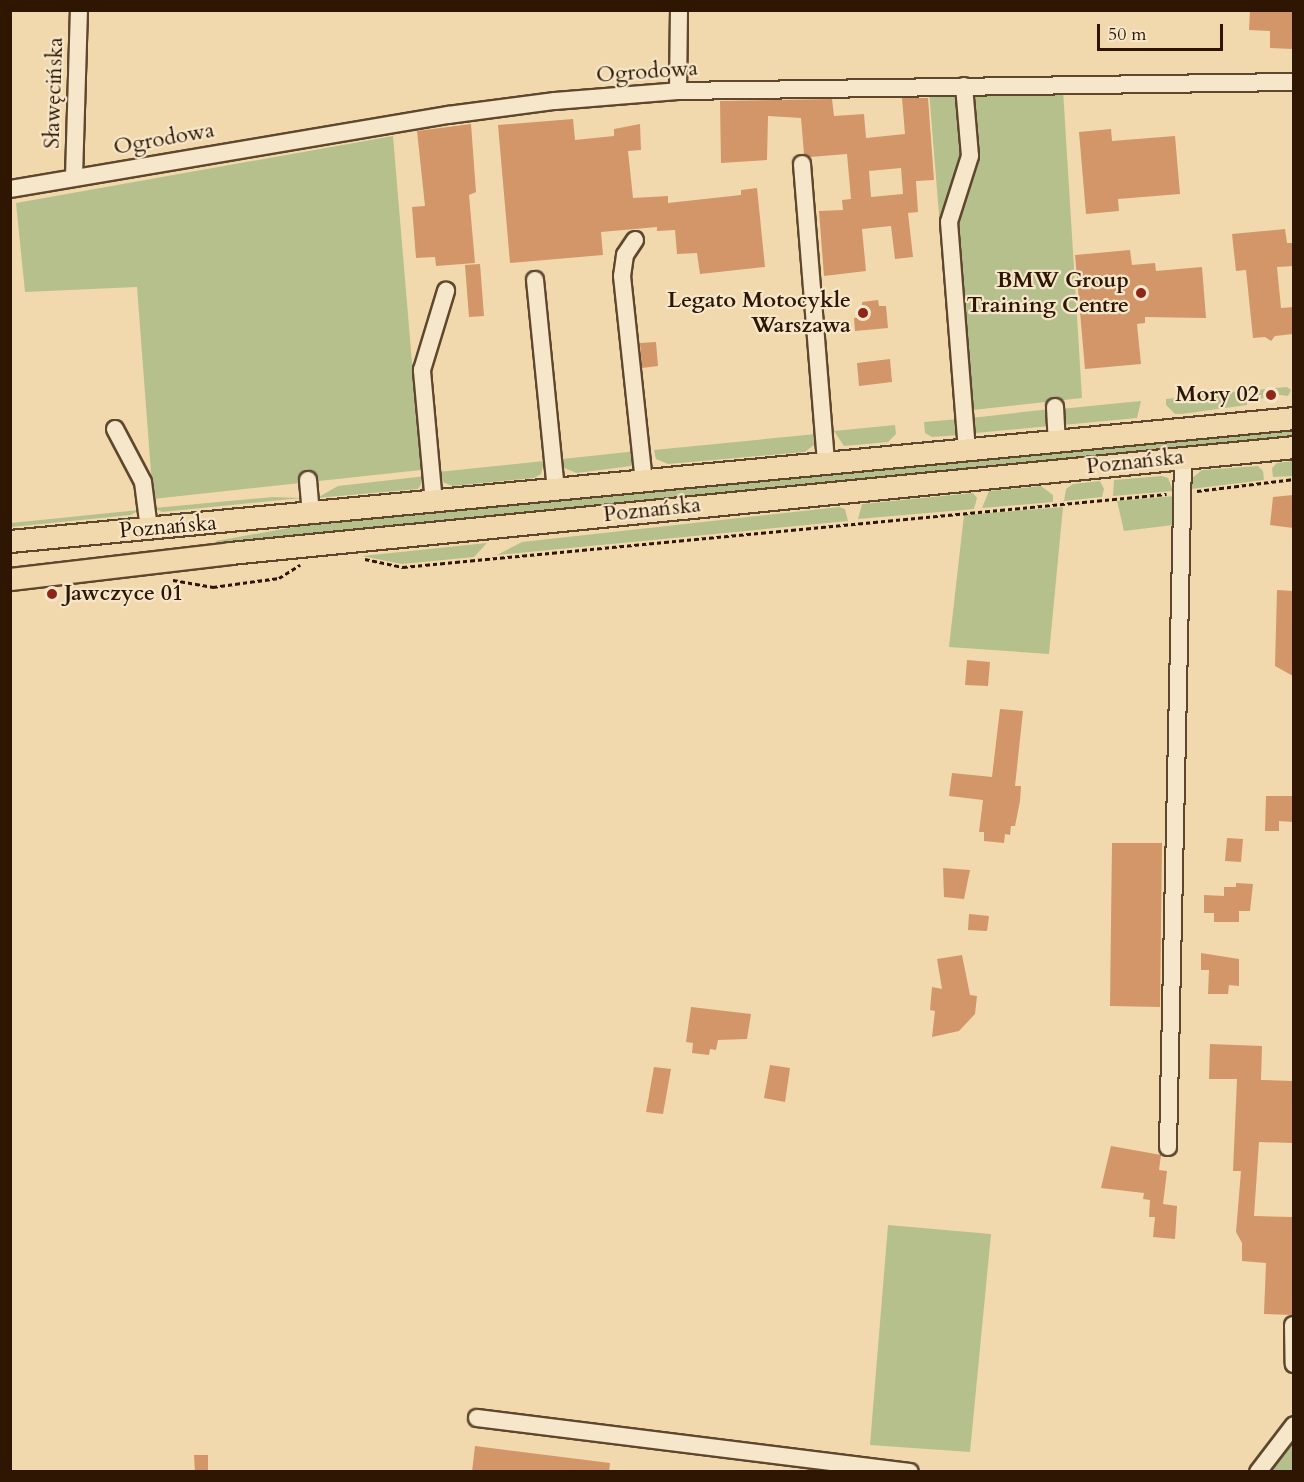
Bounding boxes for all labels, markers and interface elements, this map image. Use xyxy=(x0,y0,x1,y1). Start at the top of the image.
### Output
scale bar xyxy=(1100,12,1226,50)
text: 50 m xyxy=(1108,22,1147,47)
street label: Sławęcińska xyxy=(39,37,69,149)
street label: Ogrodowa xyxy=(595,55,699,89)
street label: Ogrodowa xyxy=(111,117,217,161)
place label: BMW Group Training Centre xyxy=(967,267,1129,318)
marker: BMW Group Training Centre xyxy=(1134,286,1148,300)
place label: Legato Motocykle Warszawa xyxy=(667,287,851,338)
marker: Legato Motocykle Warszawa xyxy=(856,306,870,320)
place label: Mory 02 xyxy=(1175,382,1259,408)
marker: Mory 02 xyxy=(1264,388,1278,402)
street label: Poznańska xyxy=(1085,444,1185,480)
street label: Poznańska xyxy=(602,492,702,528)
street label: Poznańska xyxy=(118,510,218,544)
place label: Jawczyce 01 xyxy=(64,581,183,607)
marker: Jawczyce 01 xyxy=(45,587,59,601)

